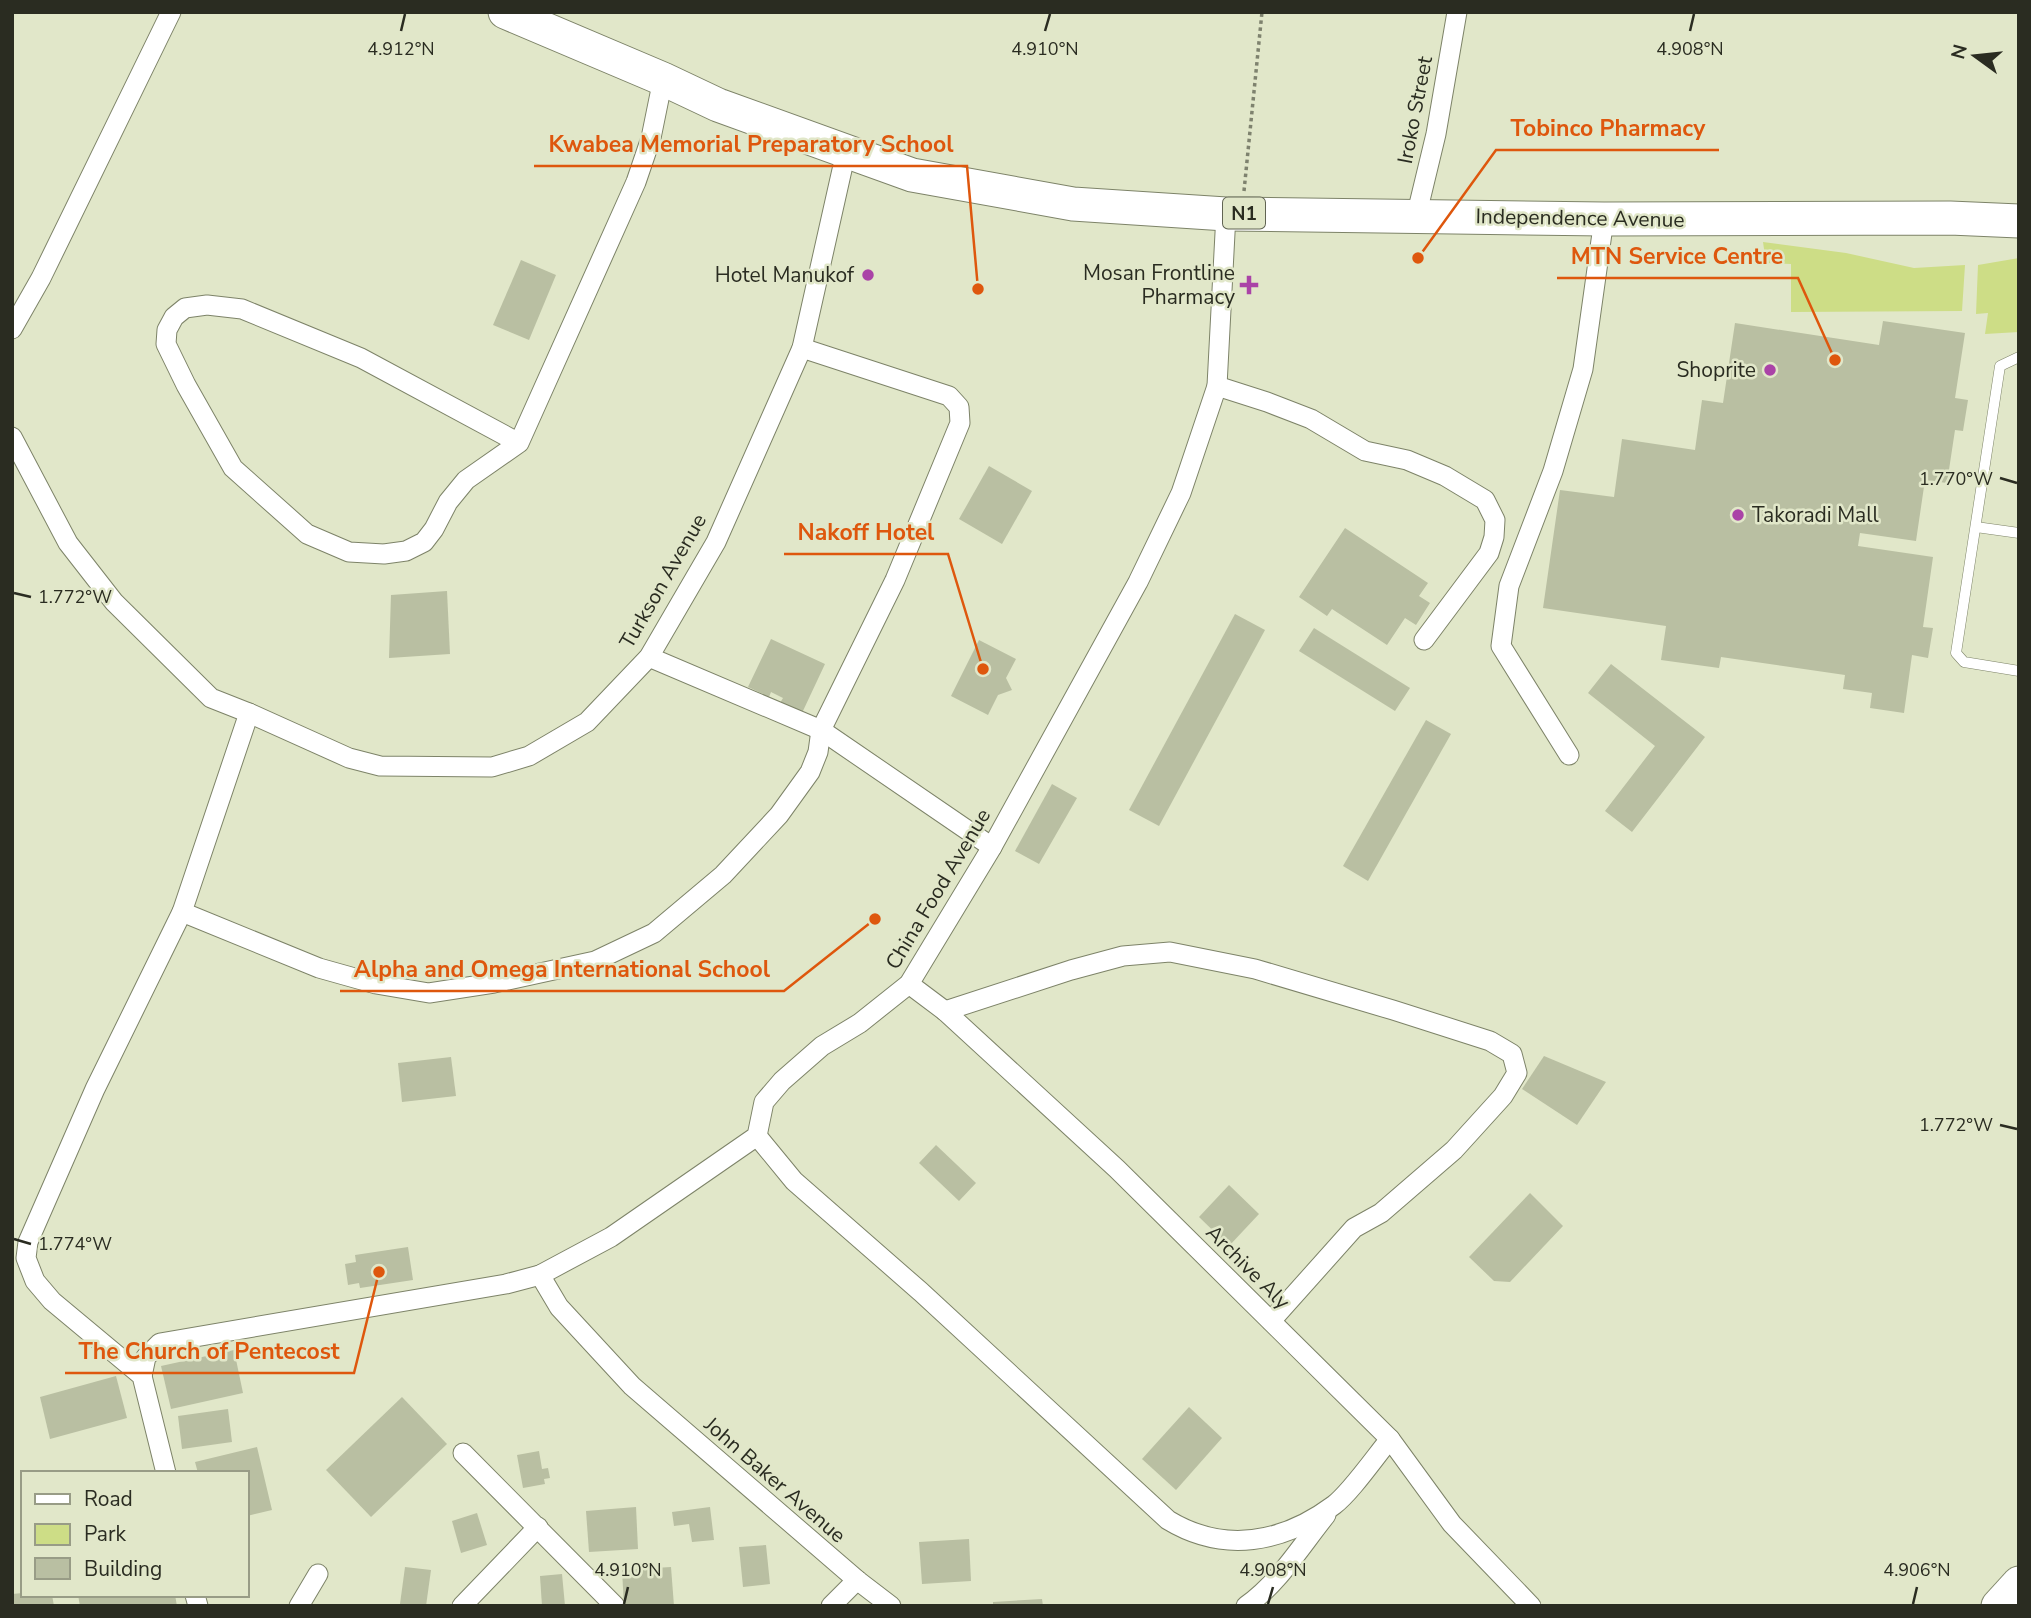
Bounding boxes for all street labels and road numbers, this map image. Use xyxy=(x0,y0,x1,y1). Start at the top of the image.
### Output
street label: Iroko Street xyxy=(1391,53,1439,166)
road number: N1 xyxy=(1223,197,1265,228)
street label: Independence Avenue xyxy=(1475,202,1685,234)
street label: Turkson Avenue xyxy=(613,508,713,654)
street label: China Food Avenue xyxy=(879,803,997,975)
street label: Archive Aly xyxy=(1200,1219,1296,1315)
street label: John Baker Avenue xyxy=(698,1410,852,1549)

